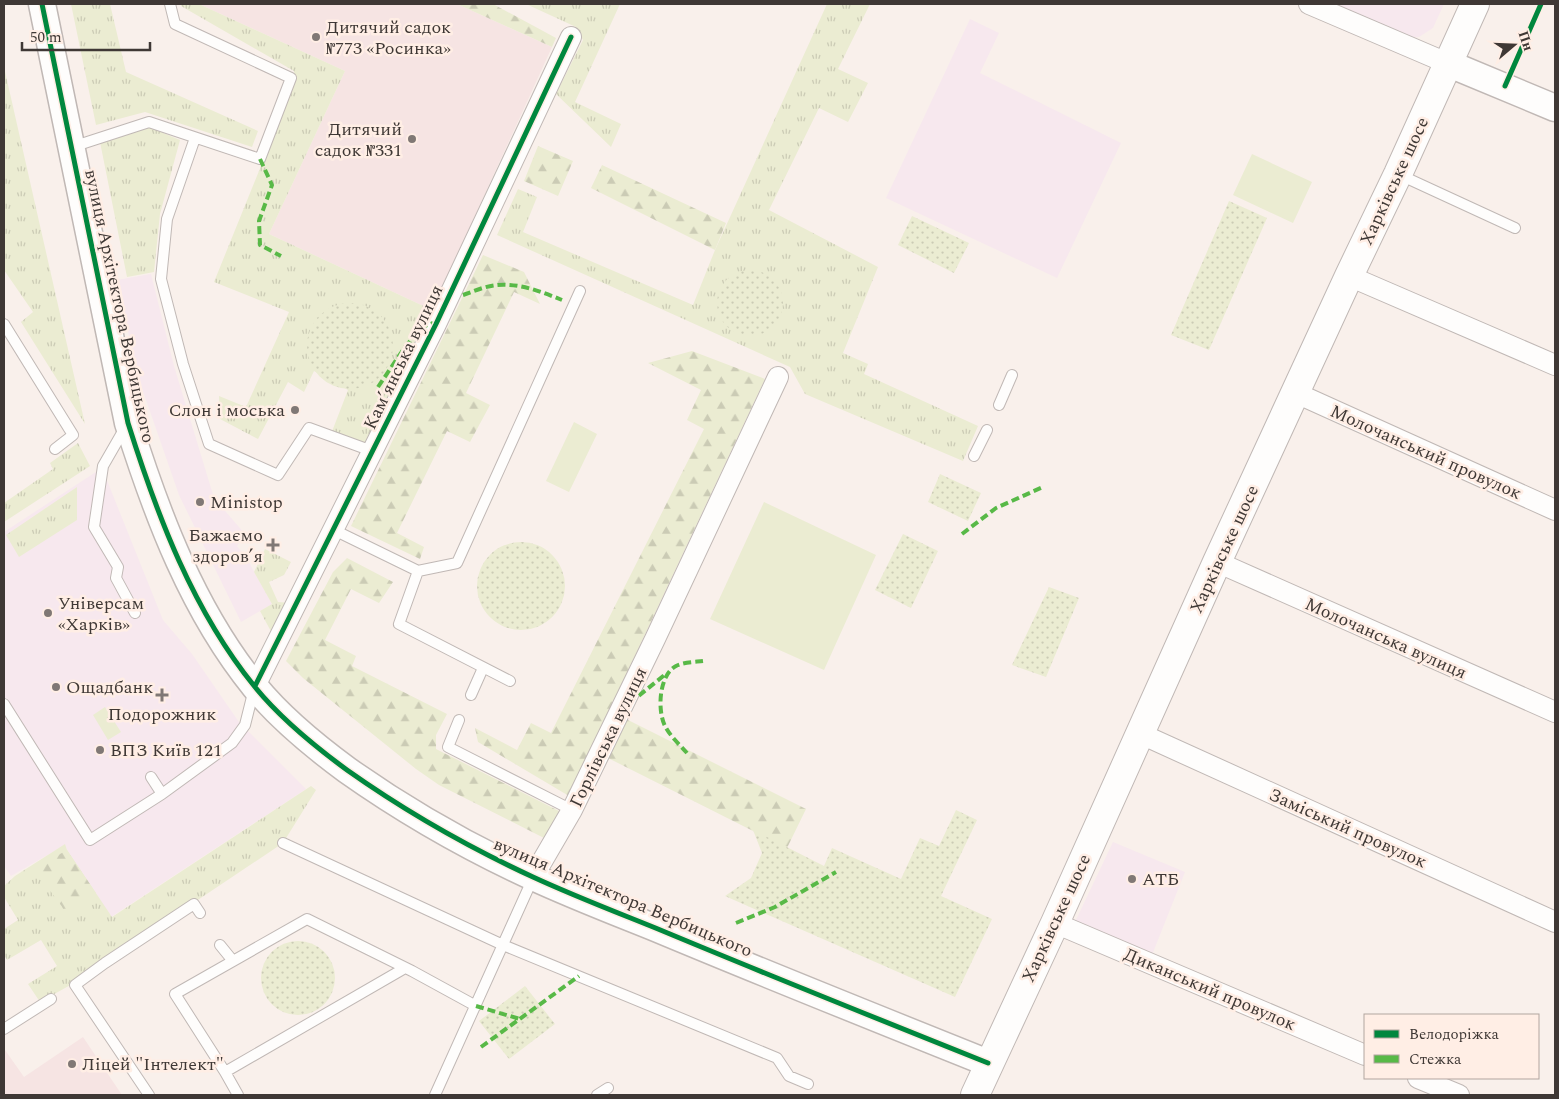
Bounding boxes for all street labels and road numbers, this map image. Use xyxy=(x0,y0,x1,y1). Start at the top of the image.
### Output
street label: Харківське шосе xyxy=(1353,113,1436,250)
street label: вулиця Архітектора Вербицького xyxy=(77,167,162,445)
street label: Камʼянська вулиця xyxy=(357,280,450,434)
street label: Молочанський провулок xyxy=(1326,398,1526,507)
street label: Харківське шосе xyxy=(1183,481,1266,618)
street label: Молочанська вулиця xyxy=(1300,591,1471,686)
street label: Горлівська вулиця xyxy=(563,663,654,812)
street label: Заміський провулок xyxy=(1264,781,1431,875)
street label: вулиця Архітектора Вербицького xyxy=(489,830,757,964)
street label: Харківське шосе xyxy=(1015,850,1098,987)
street label: Диканський провулок xyxy=(1120,941,1300,1038)

